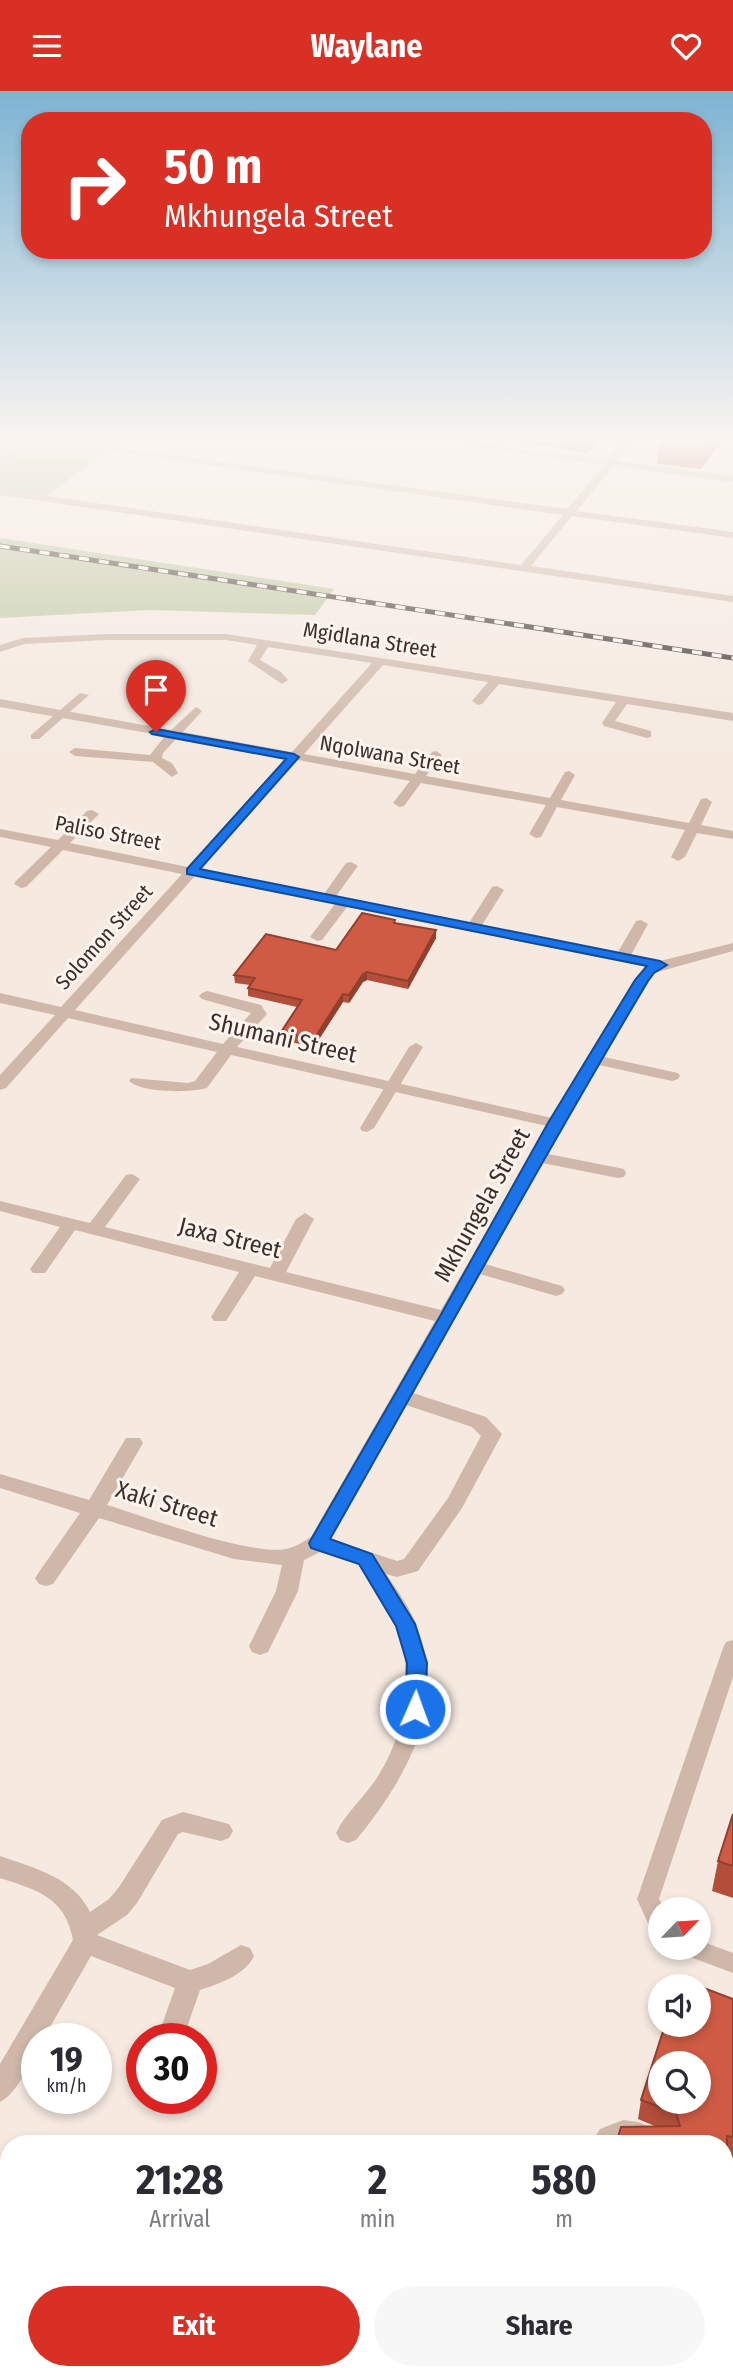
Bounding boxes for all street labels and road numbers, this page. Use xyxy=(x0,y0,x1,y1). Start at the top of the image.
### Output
street label: Mgidlana Street xyxy=(301,617,439,663)
street label: Nqolwana Street xyxy=(318,730,462,780)
street label: Paliso Street xyxy=(53,810,163,856)
street label: Solomon Street xyxy=(50,879,158,995)
street label: Shumani Street xyxy=(206,1007,360,1069)
street label: Mkhungela Street xyxy=(428,1123,536,1287)
street label: Jaxa Street xyxy=(176,1212,284,1264)
street label: Xaki Street xyxy=(113,1475,222,1533)

